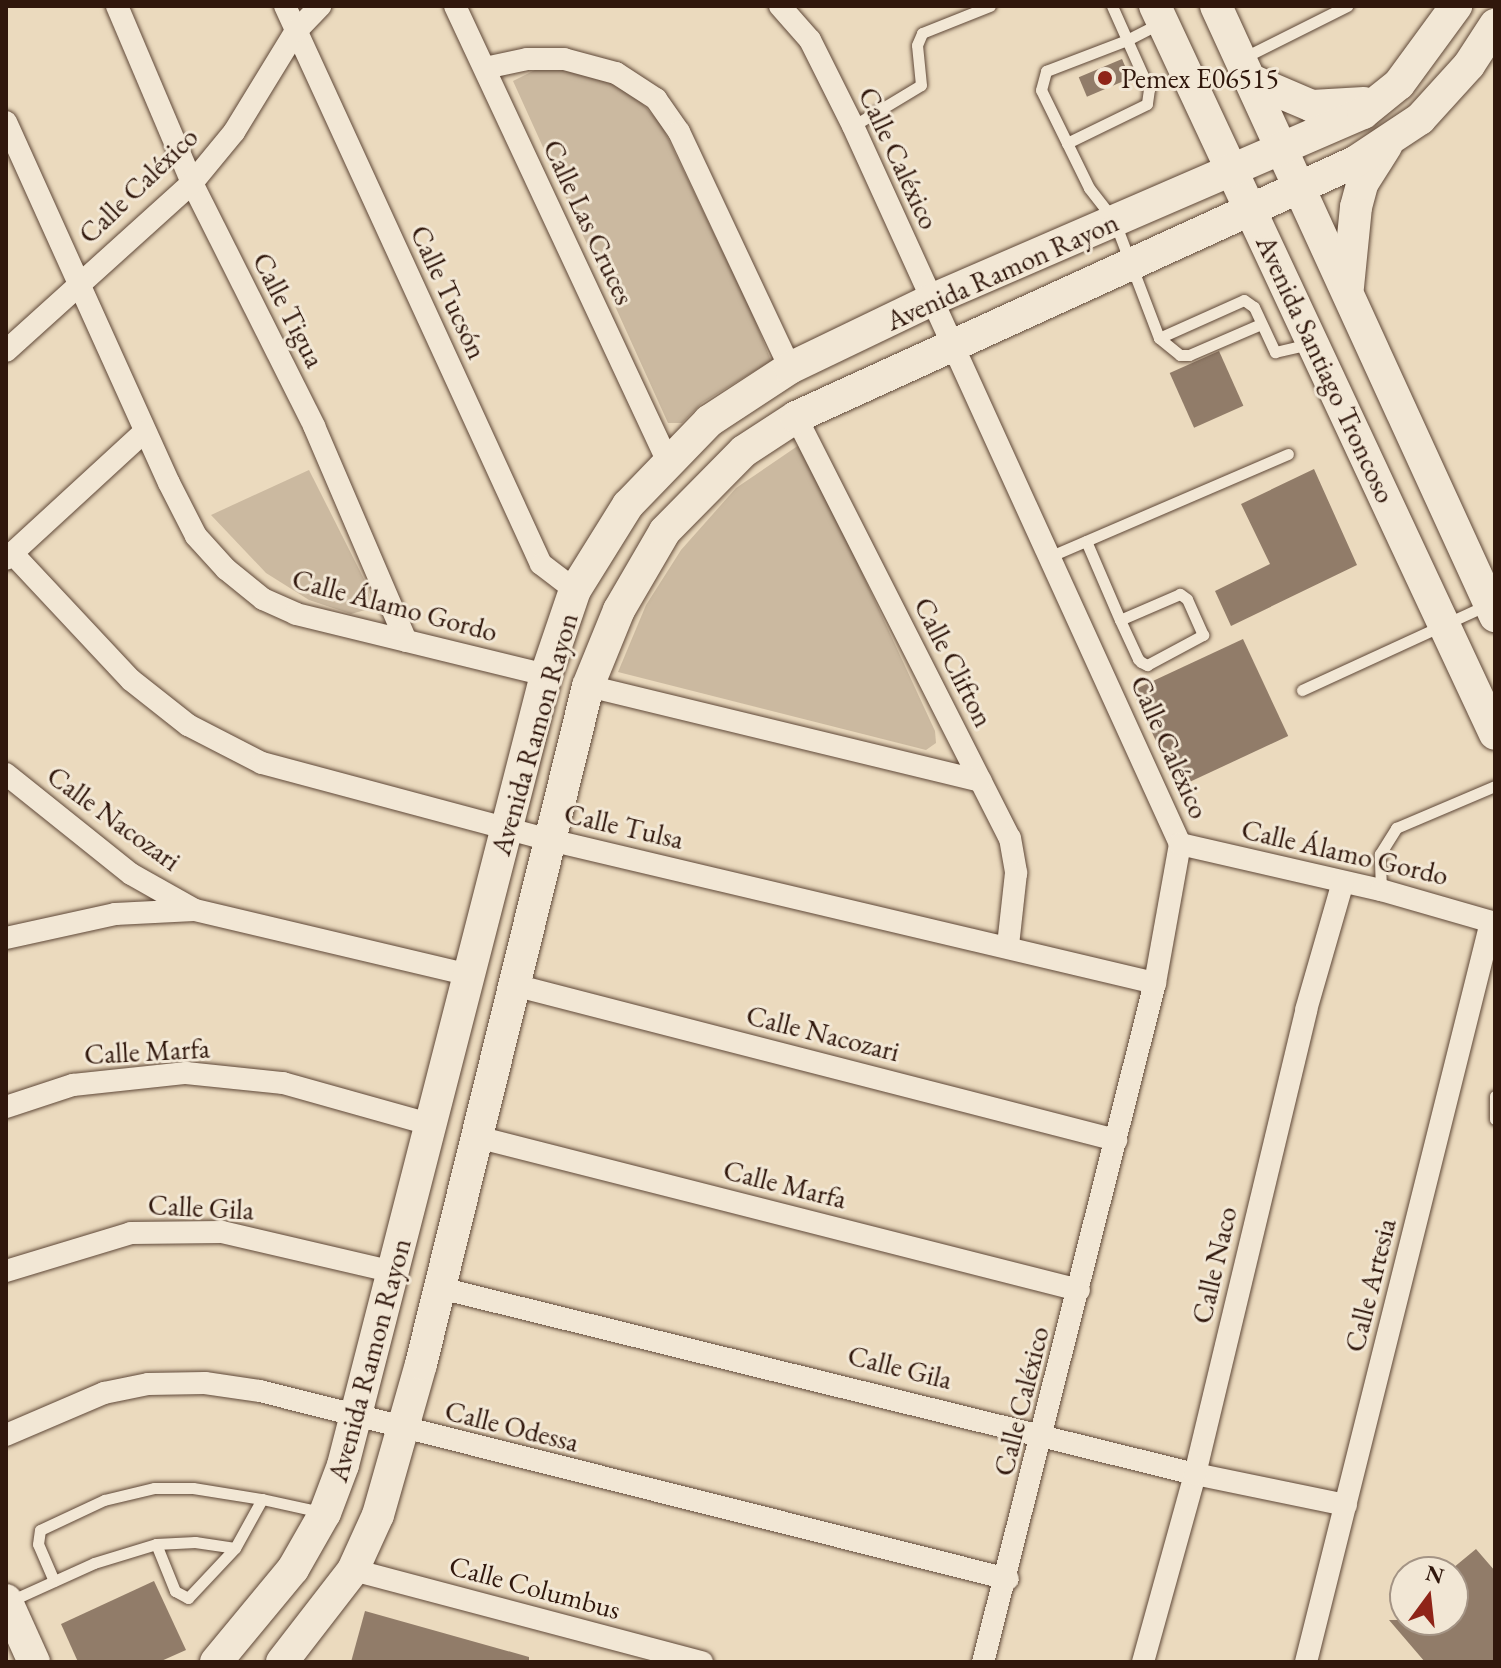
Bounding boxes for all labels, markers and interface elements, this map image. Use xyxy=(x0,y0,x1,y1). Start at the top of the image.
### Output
place label: Pemex E06515 xyxy=(1121,61,1279,95)
marker: Pemex E06515 xyxy=(1096,69,1114,87)
street label: Calle Caléxico xyxy=(851,82,947,234)
street label: Calle Caléxico xyxy=(71,120,205,250)
street label: Calle Las Cruces xyxy=(536,134,642,310)
street label: Avenida Ramon Rayon xyxy=(881,205,1123,337)
street label: Calle Tucsón xyxy=(403,220,495,364)
street label: Avenida Santiago Troncoso xyxy=(1249,230,1403,508)
street label: Calle Tigua xyxy=(246,247,332,373)
street label: Calle Álamo Gordo xyxy=(289,561,501,649)
street label: Calle Clifton xyxy=(907,592,1001,732)
street label: Avenida Ramon Rayon xyxy=(483,609,585,859)
street label: Calle Caléxico xyxy=(1124,670,1216,824)
street label: Calle Nacozari xyxy=(41,758,187,878)
street label: Calle Tulsa xyxy=(561,796,687,856)
street label: Calle Álamo Gordo xyxy=(1238,812,1452,892)
street label: Calle Nacozari xyxy=(743,998,903,1068)
street label: Calle Marfa xyxy=(83,1031,211,1071)
street label: Calle Marfa xyxy=(720,1153,850,1215)
street label: Calle Gila xyxy=(147,1187,255,1227)
street label: Calle Naco xyxy=(1184,1203,1244,1327)
street label: Calle Artesia xyxy=(1337,1215,1403,1355)
street label: Avenida Ramon Rayon xyxy=(320,1235,418,1485)
street label: Calle Caléxico xyxy=(986,1323,1056,1479)
street label: Calle Gila xyxy=(844,1338,956,1396)
street label: Calle Odessa xyxy=(442,1393,582,1459)
street label: Calle Columbus xyxy=(446,1548,624,1626)
north arrow xyxy=(1389,1556,1469,1636)
text: N xyxy=(1422,1558,1447,1591)

